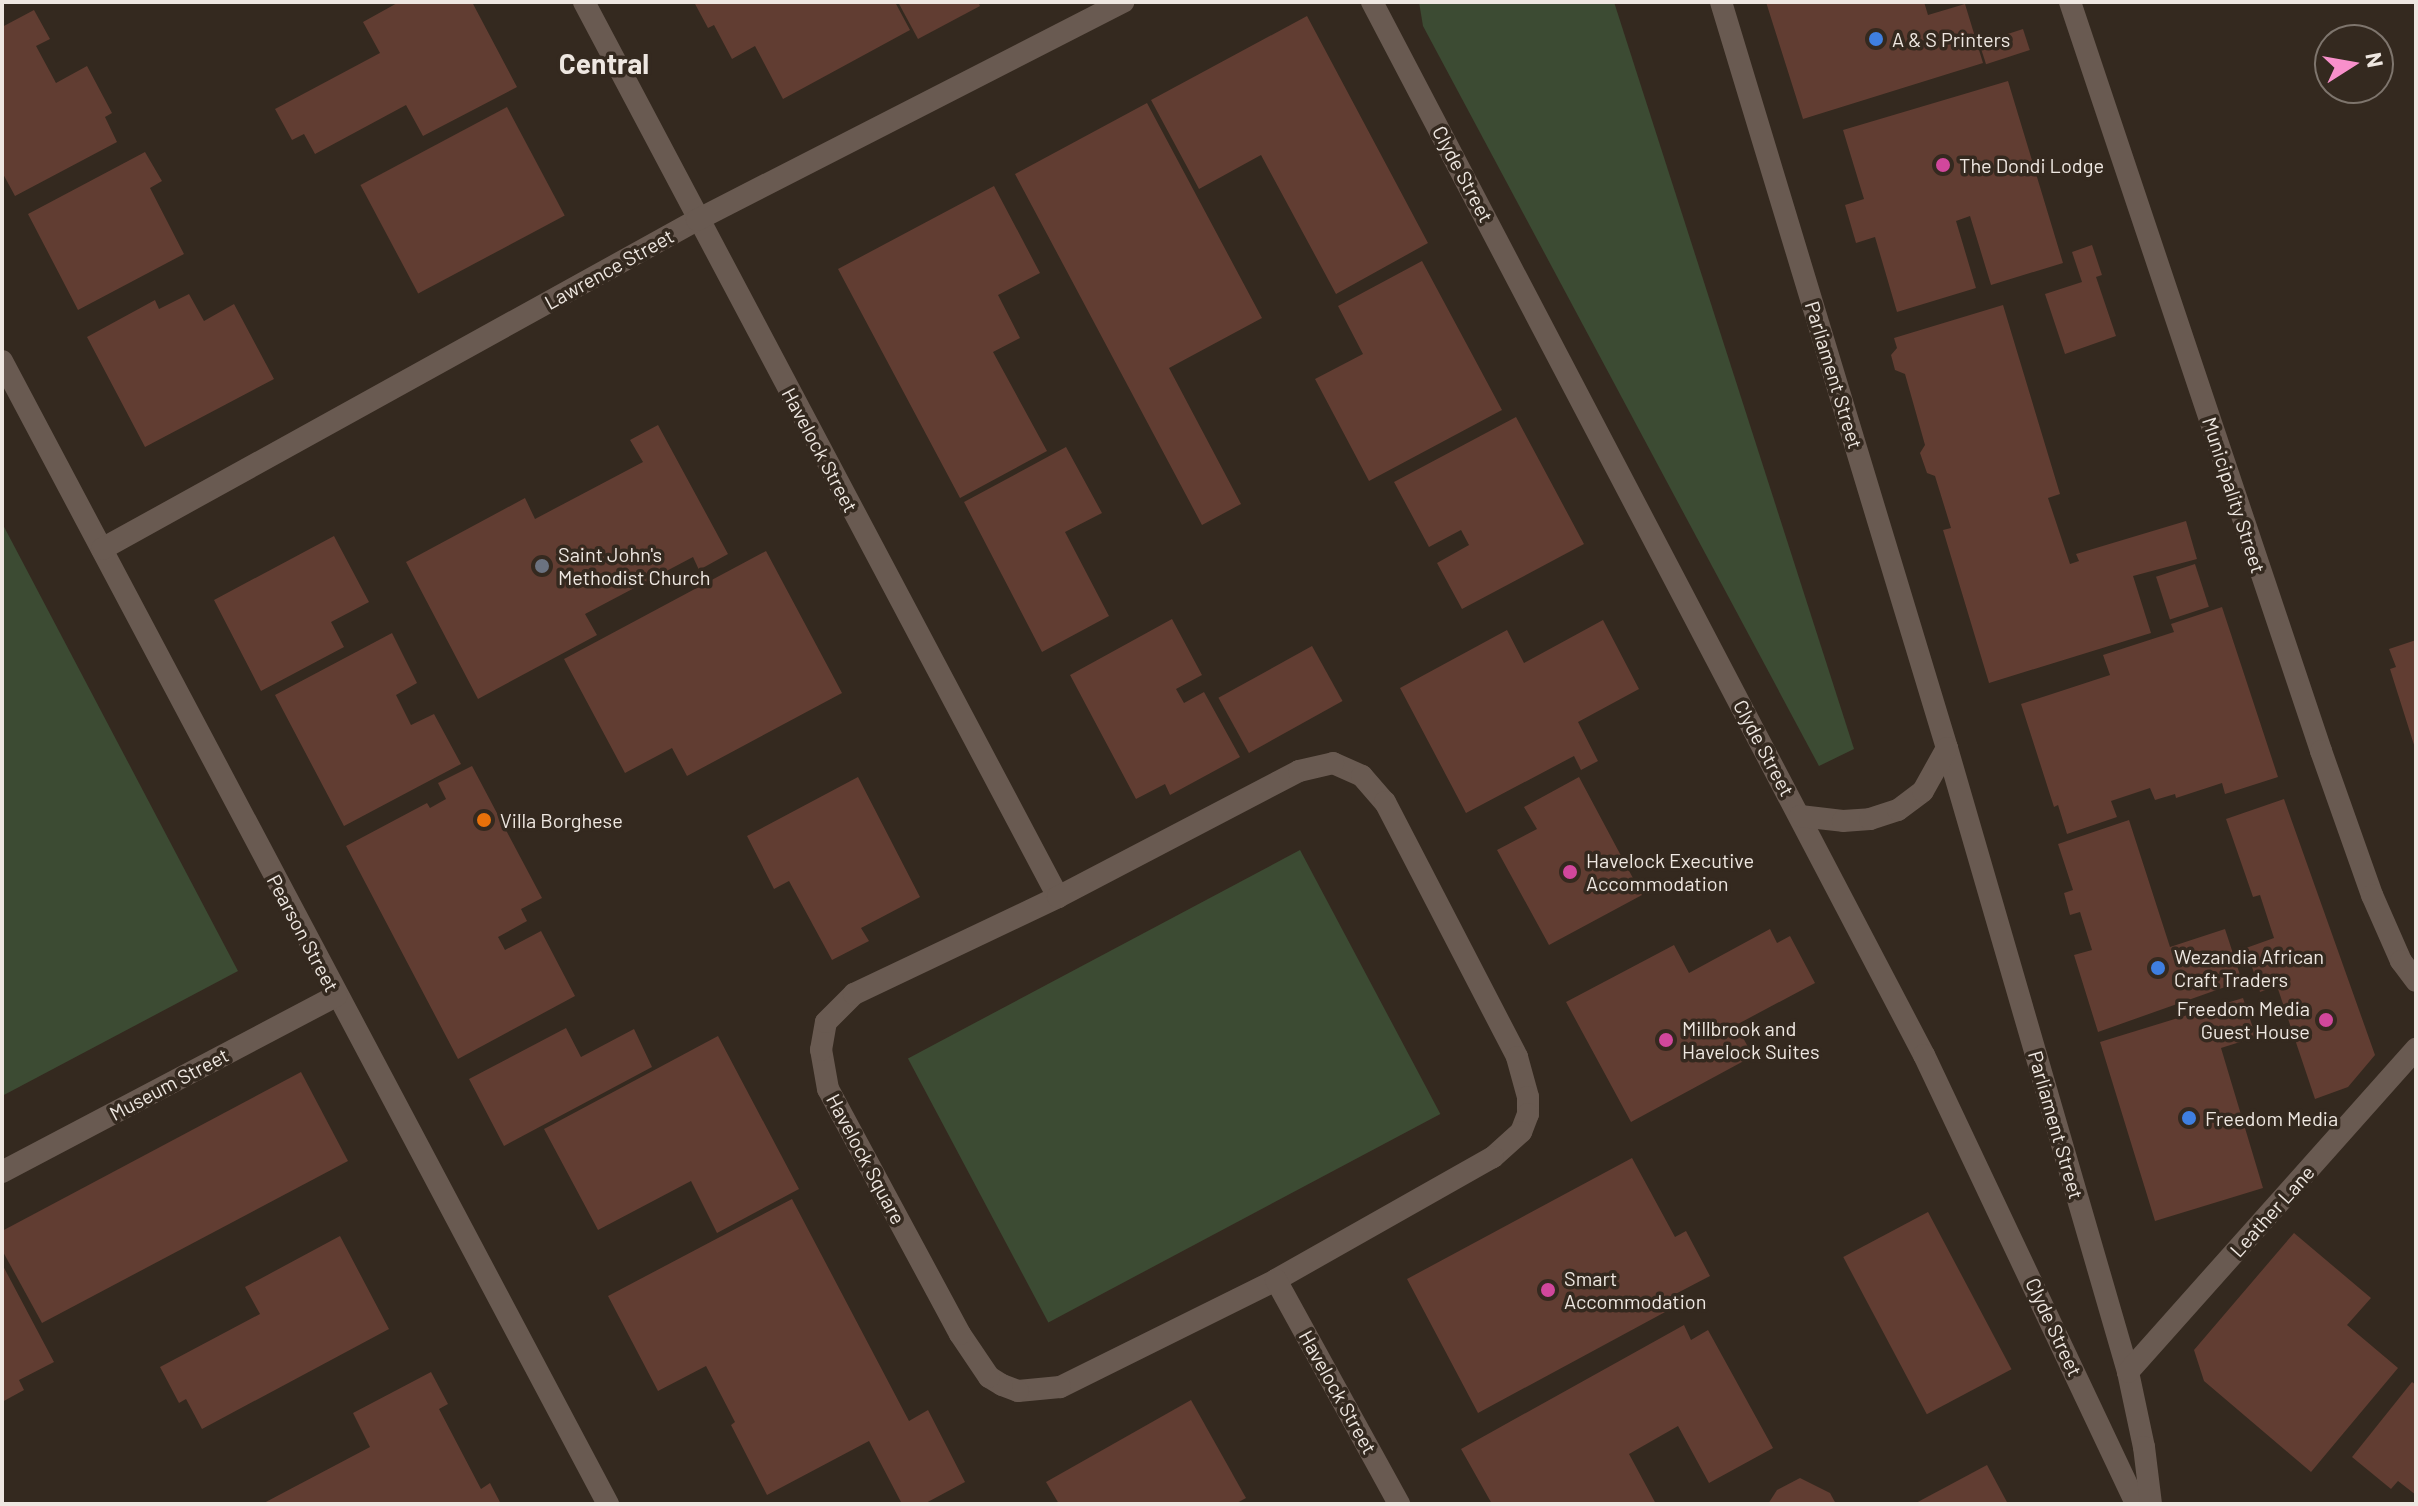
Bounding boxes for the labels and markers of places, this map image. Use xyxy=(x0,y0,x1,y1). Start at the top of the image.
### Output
place label: A & S Printers xyxy=(1892,27,2010,51)
marker: A & S Printers xyxy=(1867,30,1885,48)
place label: The Dondi Lodge xyxy=(1959,153,2104,177)
marker: The Dondi Lodge xyxy=(1934,156,1952,174)
place label: Saint John's Methodist Church xyxy=(558,542,711,589)
marker: Saint John's Methodist Church xyxy=(533,557,551,575)
place label: Villa Borghese xyxy=(500,808,623,832)
marker: Villa Borghese xyxy=(475,811,493,829)
place label: Havelock Executive Accommodation xyxy=(1586,848,1754,895)
marker: Havelock Executive Accommodation xyxy=(1561,863,1579,881)
place label: Wezandia African Craft Traders xyxy=(2174,944,2324,991)
marker: Wezandia African Craft Traders xyxy=(2149,959,2167,977)
place label: Freedom Media Guest House xyxy=(2177,996,2310,1043)
marker: Freedom Media Guest House xyxy=(2317,1011,2335,1029)
place label: Millbrook and Havelock Suites xyxy=(1682,1016,1819,1063)
marker: Millbrook and Havelock Suites xyxy=(1657,1031,1675,1049)
place label: Freedom Media xyxy=(2205,1106,2338,1130)
marker: Freedom Media xyxy=(2180,1109,2198,1127)
place label: Smart Accommodation xyxy=(1564,1266,1706,1313)
marker: Smart Accommodation xyxy=(1539,1281,1557,1299)

